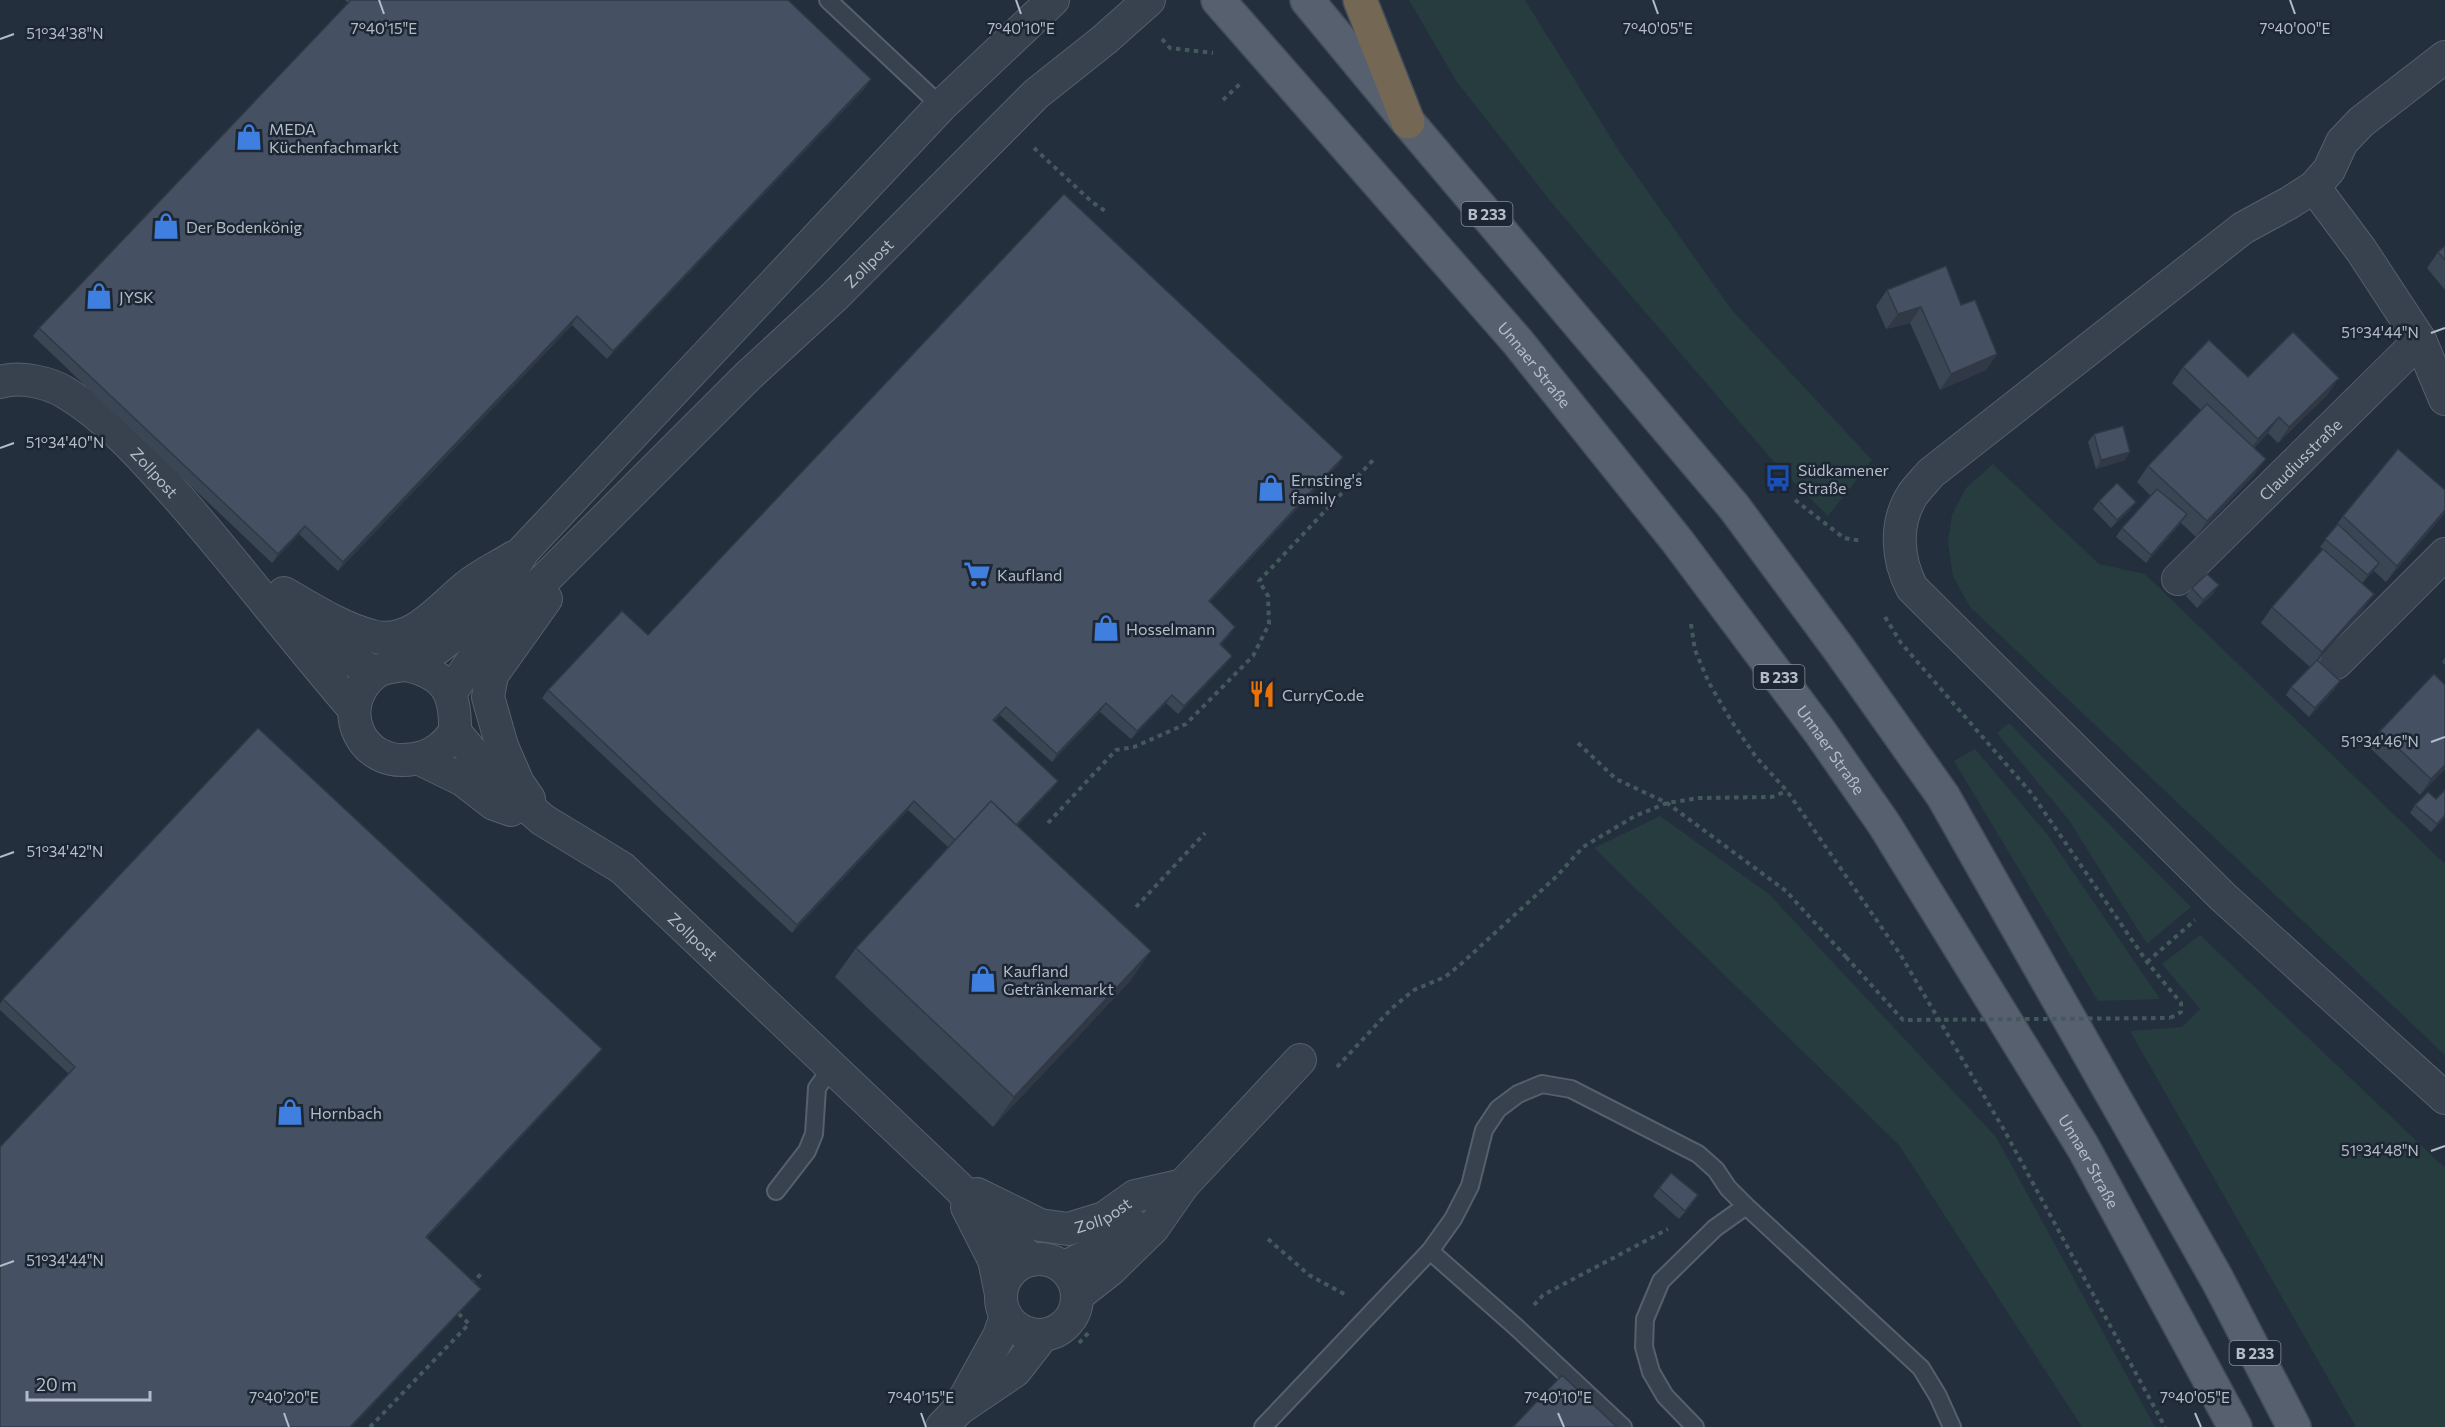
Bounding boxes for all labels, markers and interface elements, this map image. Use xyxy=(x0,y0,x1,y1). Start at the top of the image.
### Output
text: 7°40'15"E xyxy=(351,19,417,37)
text: 7°40'10"E xyxy=(987,19,1055,37)
text: 7°40'05"E xyxy=(1623,19,1693,37)
text: 7°40'00"E xyxy=(2260,19,2331,37)
text: 51°34'38"N xyxy=(26,24,104,42)
place label: MEDA Küchenfachmarkt xyxy=(269,119,399,156)
shop icon: MEDA Küchenfachmarkt xyxy=(234,122,264,152)
road number: B 233 xyxy=(1462,202,1512,226)
shop icon: Der Bodenkönig xyxy=(151,211,181,241)
place label: Der Bodenkönig xyxy=(186,217,303,236)
street label: Zollpost xyxy=(840,234,897,291)
shop icon: JYSK xyxy=(84,281,114,311)
place label: JYSK xyxy=(119,287,154,306)
street label: Unnaer Straße xyxy=(1495,317,1576,411)
text: 51°34'44"N xyxy=(2341,323,2419,341)
street label: Claudiusstraße xyxy=(2254,414,2345,504)
text: 51°34'40"N xyxy=(26,433,104,451)
street label: Zollpost xyxy=(127,443,183,501)
place label: Südkamener Straße xyxy=(1798,460,1890,497)
bus stop icon: Südkamener Straße xyxy=(1763,463,1793,493)
place label: Ernsting's family xyxy=(1291,470,1362,507)
shop icon: Ernsting's family xyxy=(1256,473,1286,503)
supermarket icon: Kaufland xyxy=(962,559,992,589)
place label: Kaufland xyxy=(997,565,1062,584)
shop icon: Hosselmann xyxy=(1091,613,1121,643)
place label: Hosselmann xyxy=(1126,619,1215,638)
road number: B 233 xyxy=(1754,665,1804,689)
restaurant icon: CurryCo.de xyxy=(1247,679,1277,709)
place label: CurryCo.de xyxy=(1282,685,1364,704)
street label: Unnaer Straße xyxy=(1793,701,1870,798)
text: 51°34'46"N xyxy=(2341,732,2419,750)
text: 51°34'42"N xyxy=(27,842,103,860)
street label: Zollpost xyxy=(665,908,723,964)
place label: Kaufland Getränkemarkt xyxy=(1003,961,1114,998)
shop icon: Kaufland Getränkemarkt xyxy=(968,964,998,994)
shop icon: Hornbach xyxy=(275,1097,305,1127)
place label: Hornbach xyxy=(310,1103,382,1122)
street label: Unnaer Straße xyxy=(2055,1110,2124,1211)
text: 51°34'48"N xyxy=(2341,1141,2419,1159)
street label: Zollpost xyxy=(1072,1192,1135,1236)
text: 51°34'44"N xyxy=(26,1251,104,1269)
road number: B 233 xyxy=(2230,1341,2280,1365)
scale bar xyxy=(27,1364,150,1402)
text: 20 m xyxy=(36,1373,77,1395)
text: 7°40'20"E xyxy=(249,1388,319,1406)
text: 7°40'15"E xyxy=(888,1388,954,1406)
text: 7°40'10"E xyxy=(1524,1388,1592,1406)
text: 7°40'05"E xyxy=(2160,1388,2230,1406)

